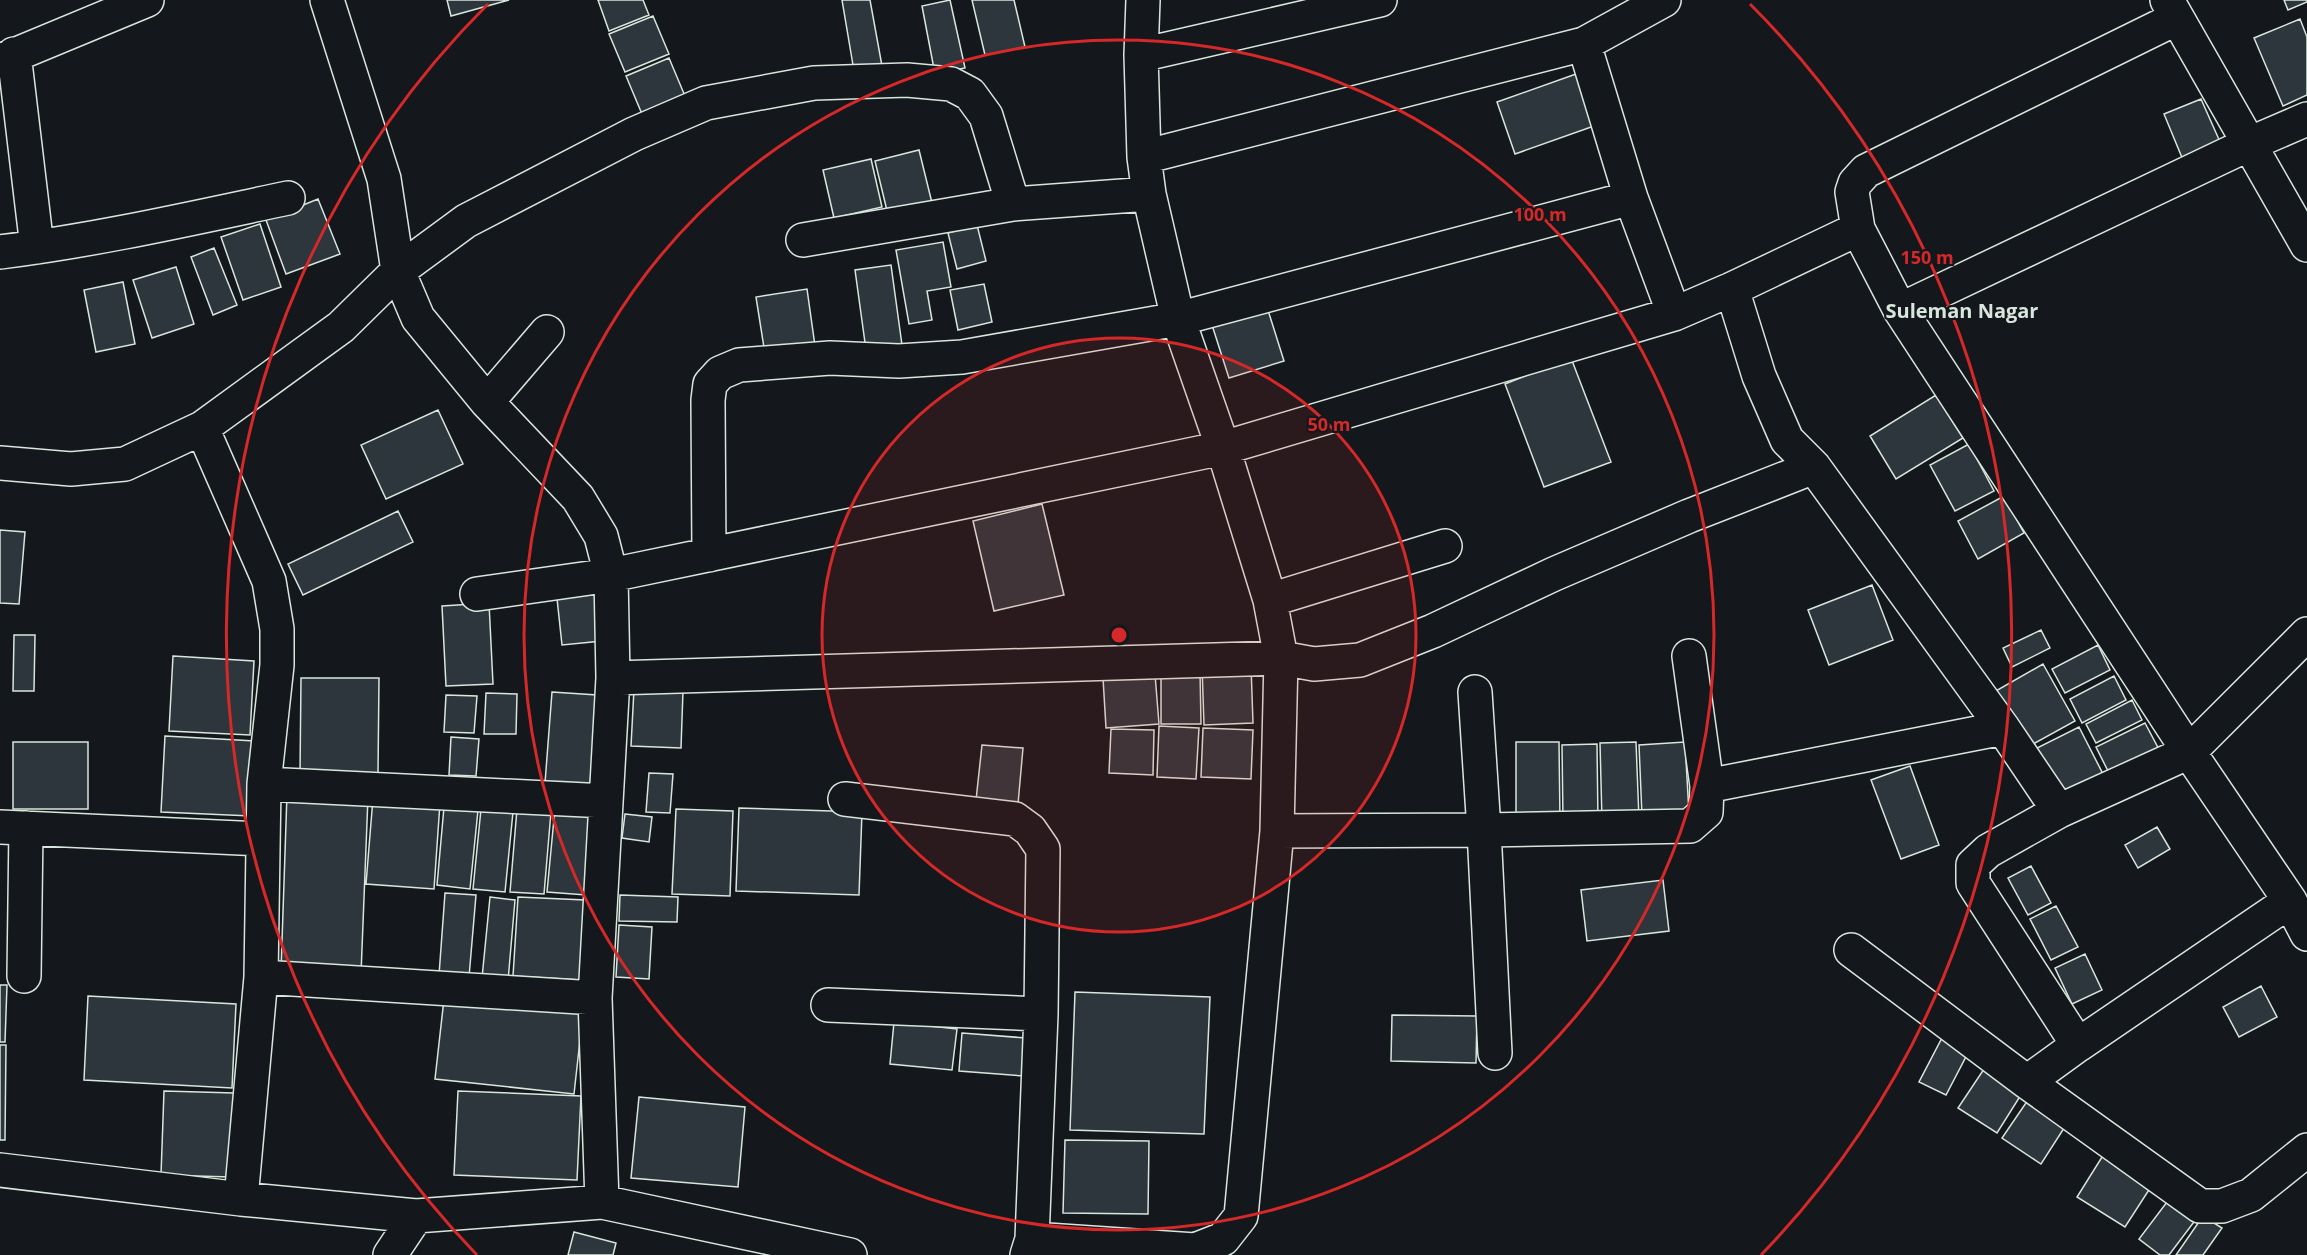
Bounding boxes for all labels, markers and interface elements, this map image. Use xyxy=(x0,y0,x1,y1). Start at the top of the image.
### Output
text: 100 m xyxy=(1513,202,1567,226)
text: 150 m xyxy=(1900,245,1954,269)
district label: Suleman Nagar xyxy=(1886,297,2038,324)
text: 50 m xyxy=(1308,412,1350,436)
centre of rings xyxy=(1109,625,1129,645)

